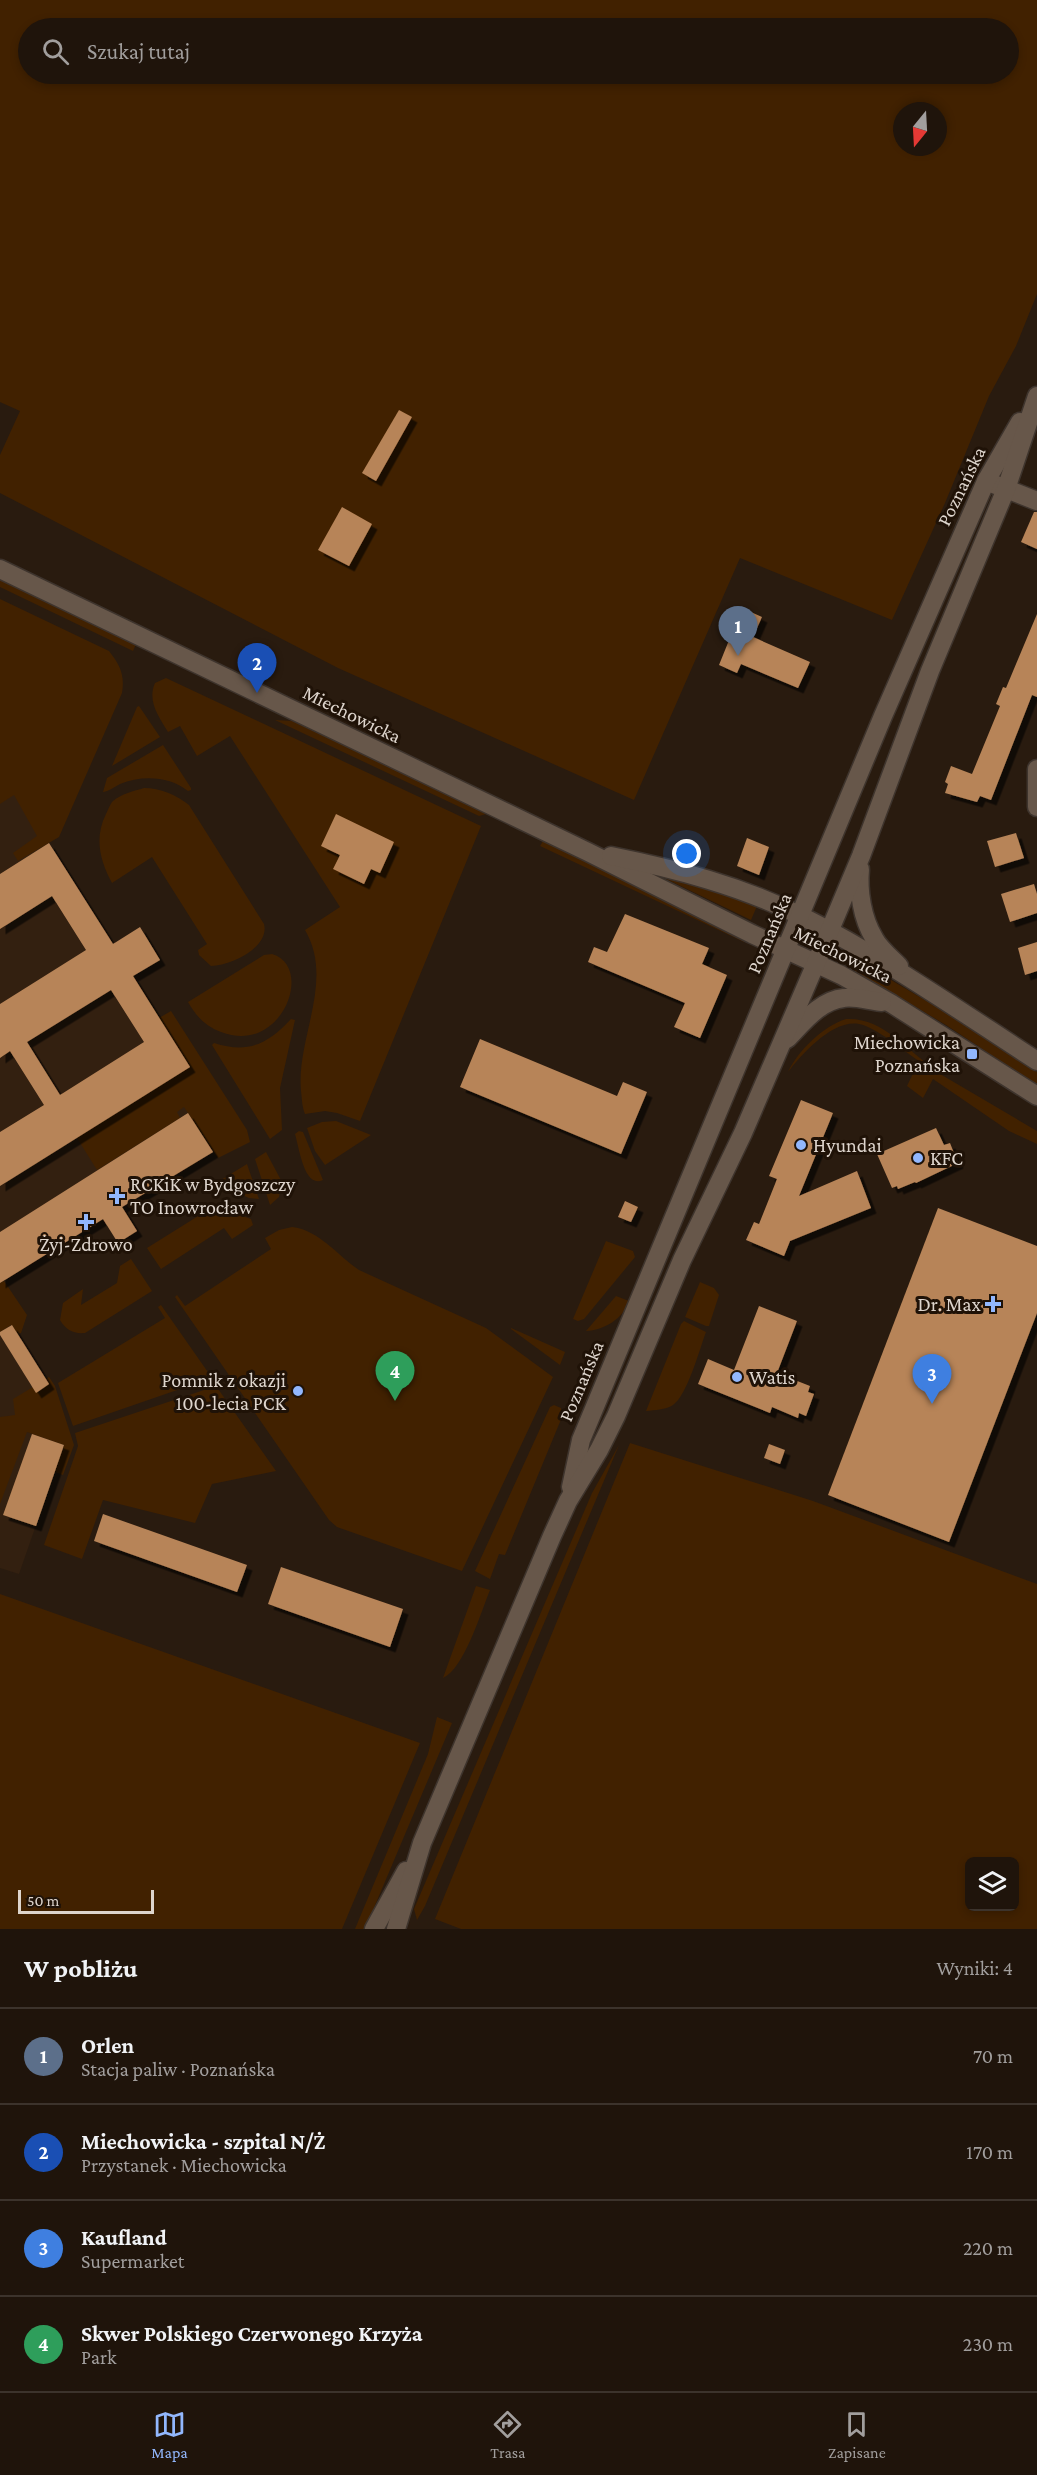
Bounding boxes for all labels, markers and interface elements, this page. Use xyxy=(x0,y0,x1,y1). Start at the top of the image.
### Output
search box xyxy=(18,18,1019,84)
icon: search xyxy=(39,35,72,68)
text: Szukaj tutaj xyxy=(87,39,190,64)
north arrow xyxy=(893,102,947,156)
street label: Poznańska xyxy=(932,443,990,529)
pin: 1 xyxy=(718,606,758,656)
pin: 2 xyxy=(238,644,276,693)
street label: Miechowicka xyxy=(299,681,405,747)
your location xyxy=(672,839,701,868)
street label: Poznańska xyxy=(742,889,796,977)
street label: Miechowicka xyxy=(790,921,896,987)
place label: Miechowicka Poznańska xyxy=(854,1031,960,1076)
marker: Miechowicka Poznańska xyxy=(965,1047,979,1061)
place label: Hyundai xyxy=(813,1134,882,1157)
marker: Hyundai xyxy=(794,1138,808,1152)
place label: KFC xyxy=(930,1147,963,1169)
marker: KFC xyxy=(911,1151,925,1165)
place label: RCKiK w Bydgoszczy TO Inowrocław xyxy=(130,1173,296,1218)
marker: RCKiK w Bydgoszczy TO Inowrocław xyxy=(108,1187,126,1205)
marker: Żyj-Zdrowo xyxy=(79,1215,93,1229)
place label: Żyj-Zdrowo xyxy=(39,1233,133,1256)
place label: Dr. Max xyxy=(917,1293,982,1315)
marker: Dr. Max xyxy=(986,1297,1000,1311)
street label: Poznańska xyxy=(554,1337,608,1425)
pin: 4 xyxy=(376,1352,414,1401)
pin: 3 xyxy=(912,1354,952,1404)
place label: Watis xyxy=(749,1366,796,1388)
place label: Pomnik z okazji 100-lecia PCK xyxy=(162,1369,287,1414)
marker: Watis xyxy=(730,1370,744,1384)
marker: Pomnik z okazji 100-lecia PCK xyxy=(291,1384,305,1398)
map controls xyxy=(965,1857,1019,1911)
button: layers xyxy=(965,1857,1019,1911)
scale bar xyxy=(18,1887,154,1914)
text: 50 m xyxy=(27,1892,59,1909)
text: W pobliżu xyxy=(24,1954,138,1983)
text: Wyniki: 4 xyxy=(936,1957,1013,1979)
text: Orlen xyxy=(81,2033,134,2058)
text: 1 xyxy=(40,2045,47,2067)
text: 70 m xyxy=(973,2045,1013,2067)
text: Stacja paliw · Poznańska xyxy=(81,2058,275,2080)
text: Miechowicka - szpital N/Ż xyxy=(81,2129,325,2154)
text: 2 xyxy=(38,2141,49,2163)
text: 170 m xyxy=(966,2141,1013,2163)
text: Przystanek · Miechowicka xyxy=(81,2154,287,2176)
text: Kaufland xyxy=(81,2225,167,2250)
text: 3 xyxy=(39,2237,48,2259)
text: 220 m xyxy=(963,2237,1013,2259)
text: Supermarket xyxy=(81,2250,184,2272)
text: Skwer Polskiego Czerwonego Krzyża xyxy=(81,2321,422,2346)
text: 4 xyxy=(38,2333,49,2355)
text: 230 m xyxy=(963,2333,1013,2355)
text: Park xyxy=(81,2346,117,2368)
tab: Mapa xyxy=(151,2408,188,2461)
tab: Trasa xyxy=(490,2408,526,2461)
tab: Zapisane xyxy=(828,2408,886,2461)

